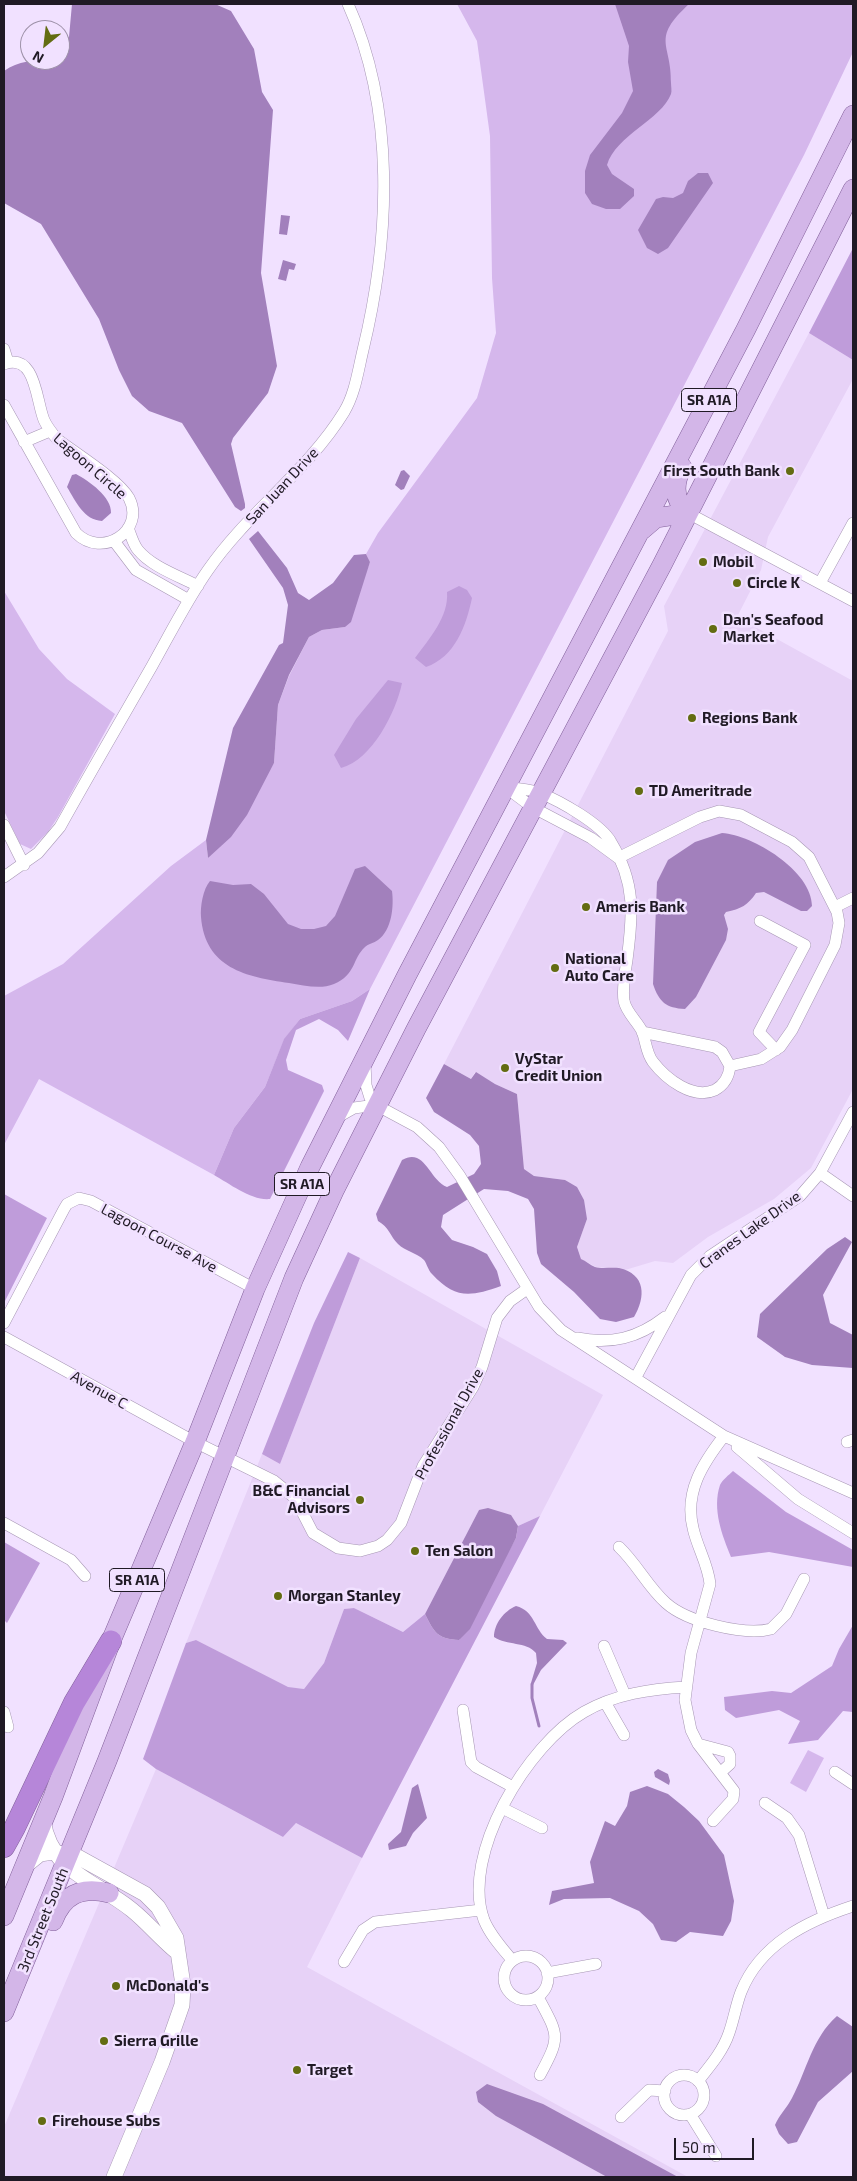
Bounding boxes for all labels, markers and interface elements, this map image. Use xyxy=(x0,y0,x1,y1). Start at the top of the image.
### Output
north arrow xyxy=(20,20,70,70)
text: N xyxy=(29,48,47,68)
road number: SR A1A xyxy=(682,388,736,412)
street label: Lagoon Circle xyxy=(50,429,130,503)
street label: San Juan Drive xyxy=(242,444,322,528)
place label: First South Bank xyxy=(663,462,780,480)
marker: First South Bank xyxy=(784,465,796,477)
place label: Mobil xyxy=(713,553,754,571)
marker: Mobil xyxy=(697,556,709,568)
place label: Circle K xyxy=(747,574,800,592)
marker: Circle K xyxy=(731,577,743,589)
place label: Dan's Seafood Market xyxy=(723,611,823,646)
marker: Dan's Seafood Market xyxy=(707,623,719,635)
place label: Regions Bank xyxy=(702,709,798,727)
marker: Regions Bank xyxy=(686,712,698,724)
place label: TD Ameritrade xyxy=(649,782,752,800)
marker: TD Ameritrade xyxy=(633,785,645,797)
place label: Ameris Bank xyxy=(596,898,685,916)
marker: Ameris Bank xyxy=(580,901,592,913)
place label: National Auto Care xyxy=(565,950,634,985)
marker: National Auto Care xyxy=(549,962,561,974)
place label: VyStar Credit Union xyxy=(515,1050,602,1085)
marker: VyStar Credit Union xyxy=(499,1062,511,1074)
road number: SR A1A xyxy=(274,1172,330,1196)
street label: Cranes Lake Drive xyxy=(696,1187,804,1273)
street label: Lagoon Course Ave xyxy=(98,1200,220,1276)
street label: Professional Drive xyxy=(411,1365,487,1483)
street label: Avenue C xyxy=(67,1367,131,1413)
place label: B&C Financial Advisors xyxy=(253,1482,350,1517)
marker: B&C Financial Advisors xyxy=(354,1494,366,1506)
place label: Ten Salon xyxy=(425,1542,493,1560)
marker: Ten Salon xyxy=(409,1545,421,1557)
road number: SR A1A xyxy=(110,1568,164,1592)
place label: Morgan Stanley xyxy=(288,1587,401,1605)
marker: Morgan Stanley xyxy=(272,1590,284,1602)
street label: 3rd Street South xyxy=(14,1865,72,1975)
place label: McDonald's xyxy=(126,1977,209,1995)
marker: McDonald's xyxy=(110,1980,122,1992)
place label: Sierra Grille xyxy=(114,2032,199,2050)
marker: Sierra Grille xyxy=(98,2035,110,2047)
place label: Target xyxy=(307,2061,353,2079)
marker: Target xyxy=(291,2064,303,2076)
place label: Firehouse Subs xyxy=(52,2112,160,2130)
marker: Firehouse Subs xyxy=(36,2115,48,2127)
scale bar xyxy=(677,2128,757,2160)
text: 50 m xyxy=(682,2138,716,2156)

